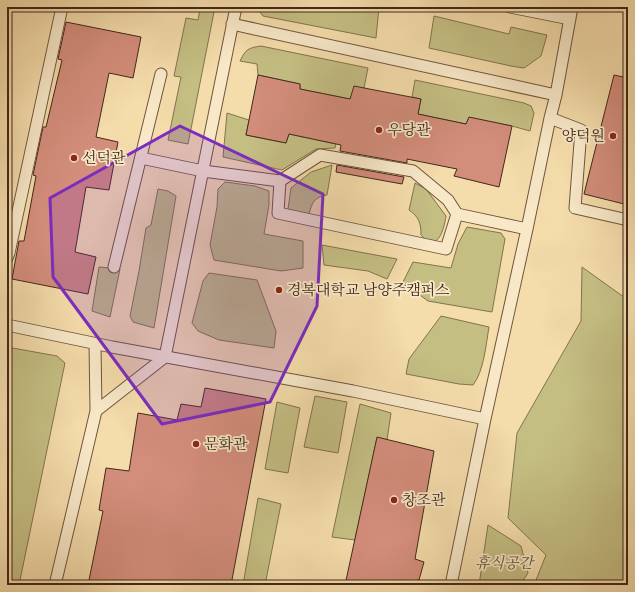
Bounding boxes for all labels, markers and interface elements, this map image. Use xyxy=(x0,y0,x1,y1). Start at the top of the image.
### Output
place label: 우당관 xyxy=(387,121,431,140)
marker: 우당관 xyxy=(374,125,384,135)
place label: 양덕원 xyxy=(562,127,605,146)
marker: 양덕원 xyxy=(608,131,618,141)
place label: 선덕관 xyxy=(82,149,126,168)
marker: 선덕관 xyxy=(69,153,79,163)
place label: 경복대학교 남양주캠퍼스 xyxy=(287,281,450,300)
marker: 경복대학교 남양주캠퍼스 xyxy=(274,285,284,295)
place label: 문화관 xyxy=(204,435,248,454)
marker: 문화관 xyxy=(191,439,201,449)
place label: 창조관 xyxy=(402,491,446,510)
marker: 창조관 xyxy=(389,495,399,505)
park label: 휴식공간 xyxy=(475,554,535,573)

